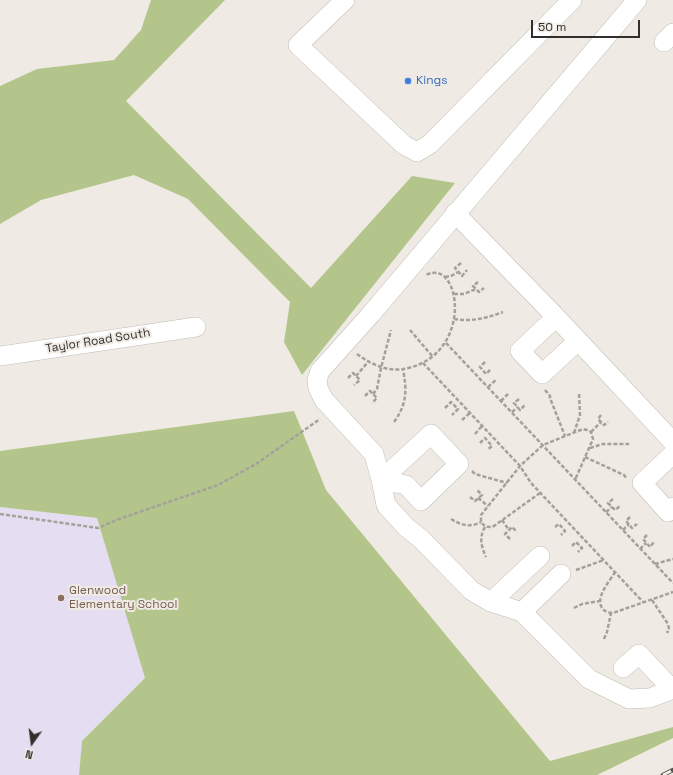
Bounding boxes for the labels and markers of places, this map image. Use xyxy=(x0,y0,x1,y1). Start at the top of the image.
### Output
place label: Kings xyxy=(416,74,448,88)
marker: Kings xyxy=(403,76,413,86)
place label: Glenwood Elementary School xyxy=(69,584,177,612)
marker: Glenwood Elementary School xyxy=(56,593,66,603)

